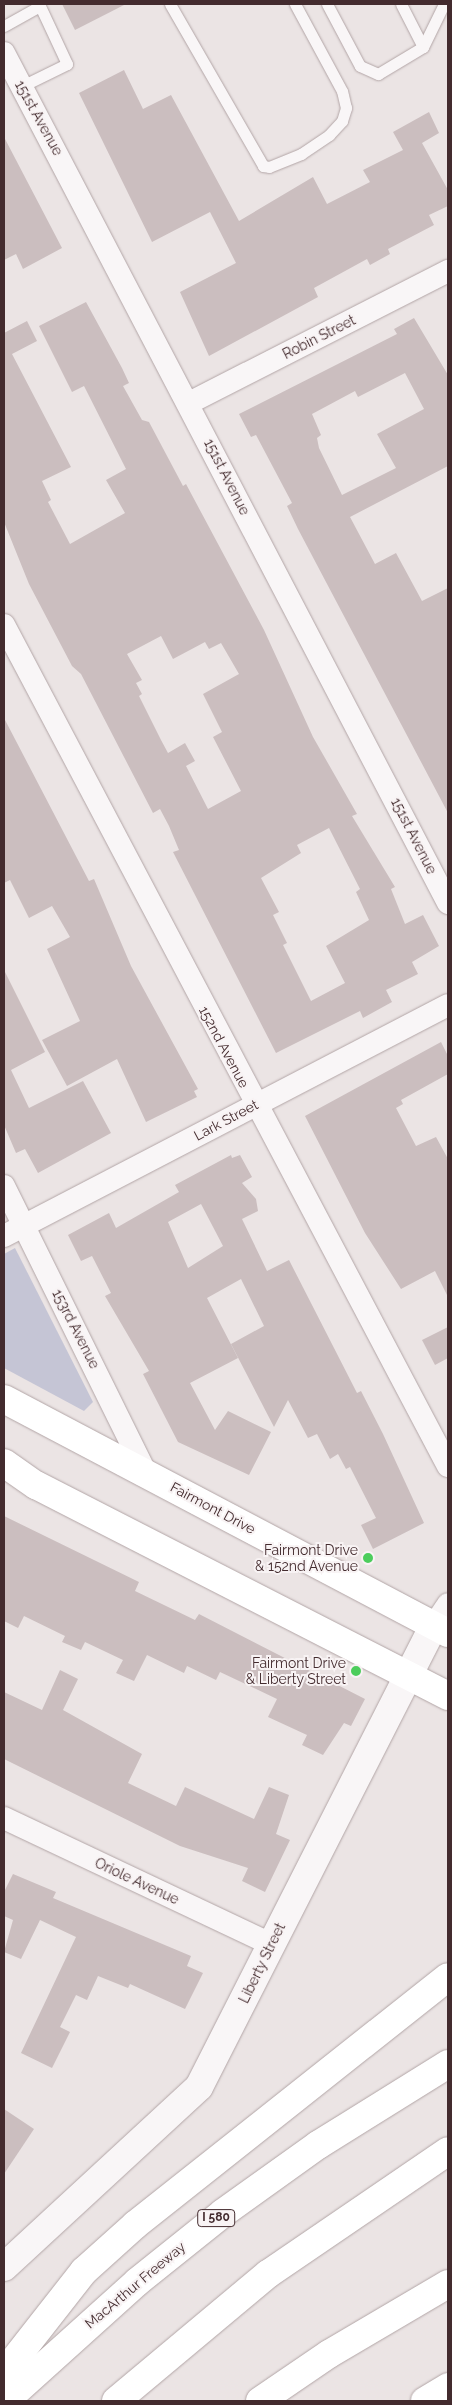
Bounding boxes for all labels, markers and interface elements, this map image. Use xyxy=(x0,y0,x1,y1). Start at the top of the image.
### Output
street label: 151st Avenue xyxy=(11,77,67,159)
street label: Robin Street xyxy=(280,311,358,363)
street label: 151st Avenue xyxy=(201,436,253,518)
street label: 151st Avenue xyxy=(388,795,440,877)
street label: 152nd Avenue xyxy=(195,1003,253,1091)
street label: Lark Street xyxy=(191,1096,261,1144)
street label: 153rd Avenue xyxy=(49,1286,103,1372)
street label: Fairmont Drive xyxy=(168,1479,258,1537)
place label: Fairmont Drive & 152nd Avenue xyxy=(255,1542,358,1574)
marker: Fairmont Drive & 152nd Avenue xyxy=(362,1552,374,1564)
place label: Fairmont Drive & Liberty Street xyxy=(245,1655,346,1688)
marker: Fairmont Drive & Liberty Street xyxy=(350,1665,362,1677)
street label: Oriole Avenue xyxy=(92,1854,182,1908)
street label: Liberty Street xyxy=(235,1920,289,2006)
road number: I 580 xyxy=(196,2208,236,2228)
street label: MacArthur Freeway xyxy=(81,2238,189,2332)

